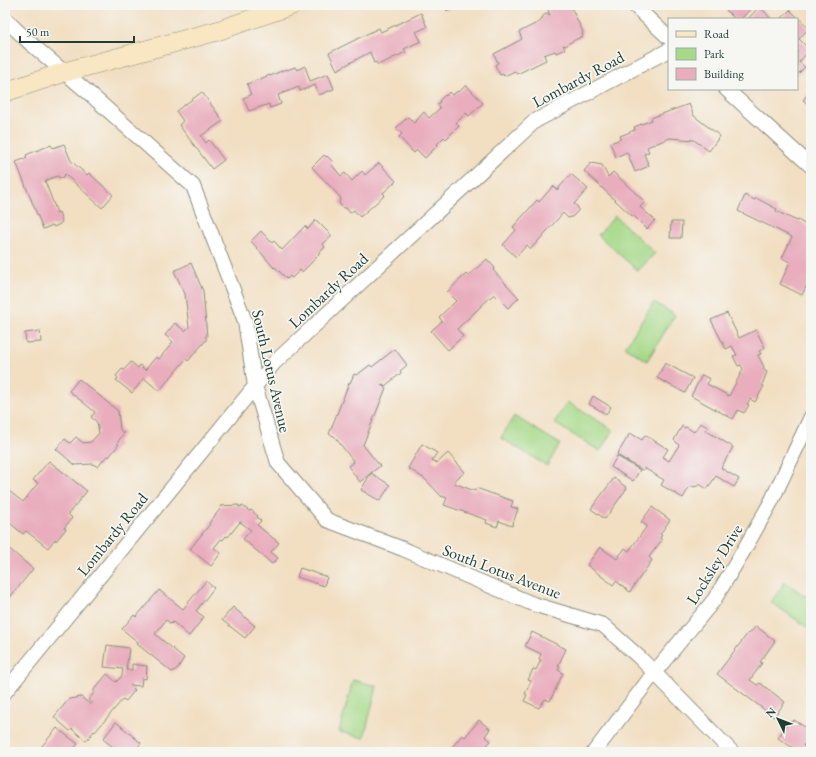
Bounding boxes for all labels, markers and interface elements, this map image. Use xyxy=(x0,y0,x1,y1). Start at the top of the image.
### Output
scale bar xyxy=(20,18,134,44)
legend xyxy=(668,18,798,90)
text: 50 m xyxy=(26,24,50,40)
text: Road xyxy=(704,26,730,42)
street label: Lombardy Road xyxy=(529,46,629,112)
text: Park xyxy=(704,46,725,62)
text: Building xyxy=(704,66,745,82)
street label: Lombardy Road xyxy=(284,248,373,333)
street label: South Lotus Avenue xyxy=(247,308,296,435)
street label: Lombardy Road xyxy=(72,488,153,580)
street label: Locksley Drive xyxy=(681,520,747,608)
street label: South Lotus Avenue xyxy=(440,539,564,604)
north arrow xyxy=(758,699,798,739)
text: N xyxy=(763,704,779,720)

